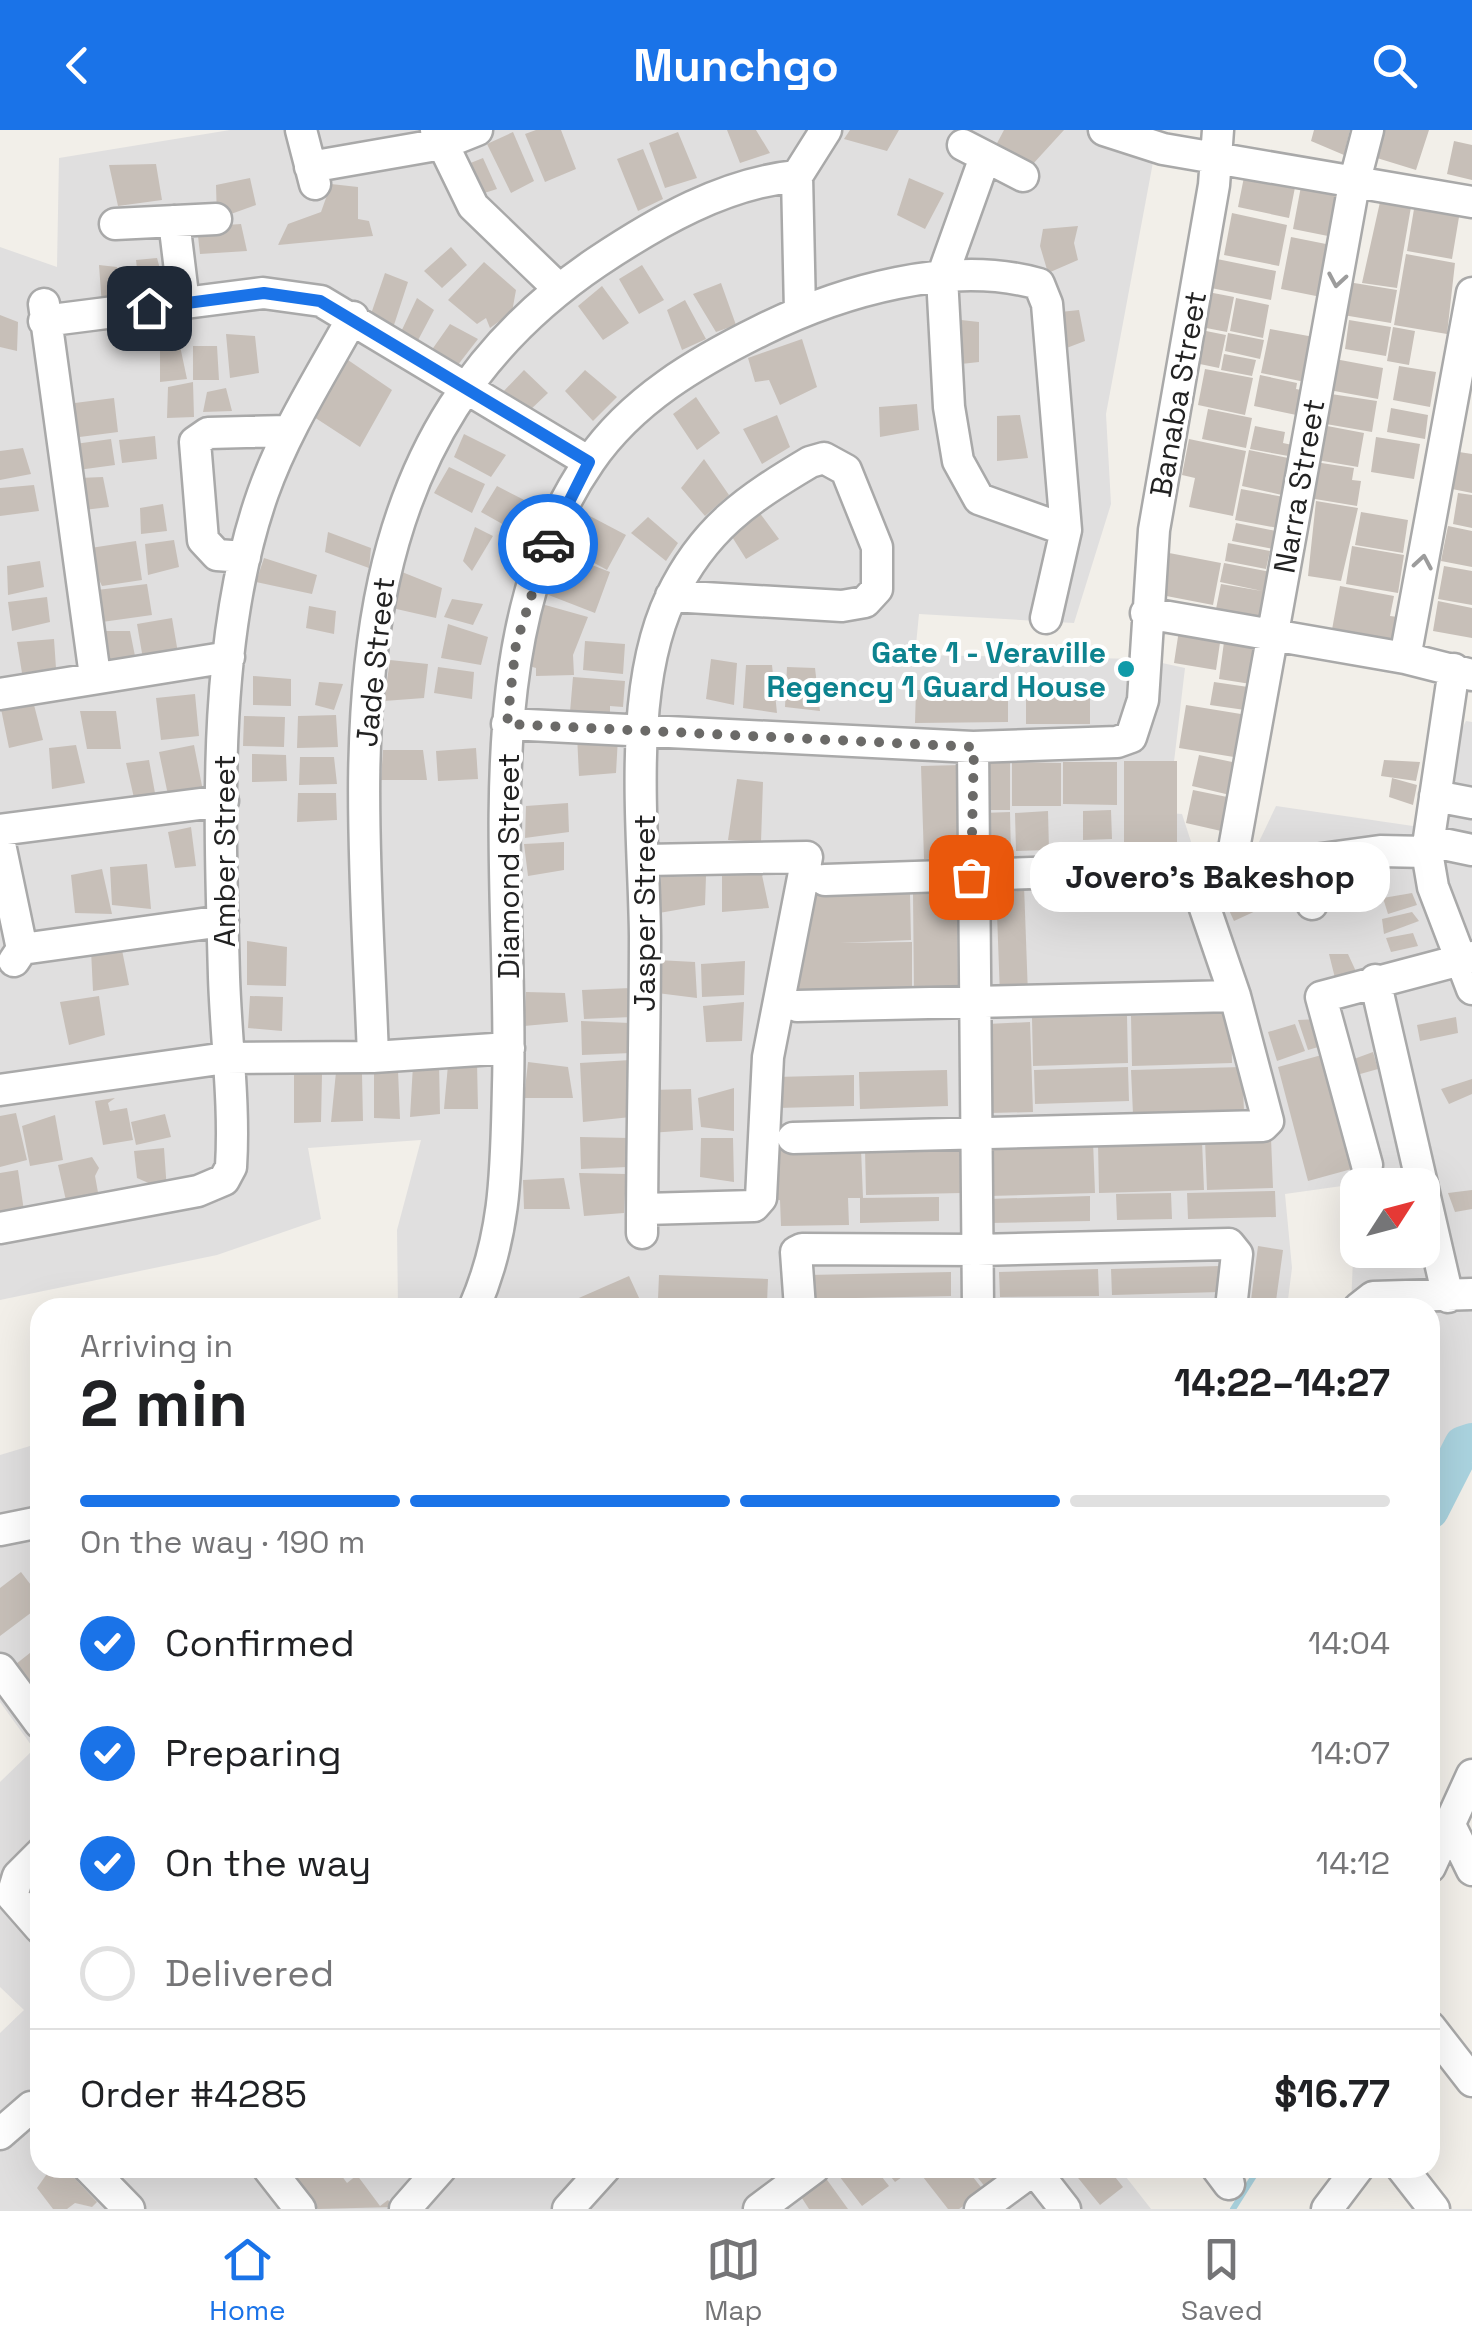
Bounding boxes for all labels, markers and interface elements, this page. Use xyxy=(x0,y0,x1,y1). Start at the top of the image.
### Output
text: Munchgo xyxy=(633,37,839,94)
icon: back xyxy=(50,38,105,93)
icon: search xyxy=(1367,38,1422,93)
pin xyxy=(107,266,192,351)
one-way arrow xyxy=(1327,272,1348,288)
icon: home xyxy=(122,281,177,336)
street label: Banaba Street xyxy=(1141,288,1215,500)
street label: Narra Street xyxy=(1265,396,1333,576)
courier xyxy=(498,494,598,594)
icon: car xyxy=(521,517,576,572)
one-way arrow xyxy=(1412,554,1433,570)
street label: Jade Street xyxy=(347,575,403,749)
place label: Gate 1 - Veraville Regency 1 Guard House xyxy=(767,633,1106,706)
marker: Gate 1 - Veraville Regency 1 Guard House xyxy=(1115,658,1137,680)
street label: Diamond Street xyxy=(489,753,528,979)
street label: Amber Street xyxy=(205,755,244,947)
street label: Jasper Street xyxy=(625,814,664,1012)
pin xyxy=(929,835,1014,920)
callout: Jovero's Bakeshop xyxy=(1031,842,1391,912)
icon: bag xyxy=(944,850,999,905)
text: Jovero's Bakeshop xyxy=(1065,857,1355,897)
north arrow xyxy=(1340,1168,1440,1268)
map controls xyxy=(1340,1168,1440,1268)
text: Arriving in xyxy=(80,1326,233,1366)
text: 14:22–14:27 xyxy=(1174,1359,1390,1407)
text: 2 min xyxy=(80,1362,248,1445)
text: On the way · 190 m xyxy=(80,1522,365,1562)
icon: check xyxy=(80,1616,135,1671)
text: Confirmed xyxy=(165,1619,355,1667)
text: 14:04 xyxy=(1308,1623,1390,1663)
icon: check xyxy=(80,1726,135,1781)
text: Preparing xyxy=(165,1729,342,1777)
text: 14:07 xyxy=(1311,1733,1390,1773)
icon: check xyxy=(80,1836,135,1891)
text: On the way xyxy=(165,1839,371,1887)
text: 14:12 xyxy=(1316,1843,1390,1883)
text: Delivered xyxy=(165,1949,334,1997)
text: Order #4285 xyxy=(80,2070,307,2118)
text: $16.77 xyxy=(1274,2070,1390,2118)
tab: Home xyxy=(209,2232,286,2328)
tab: Map xyxy=(704,2232,763,2328)
tab: Saved xyxy=(1181,2232,1263,2328)

